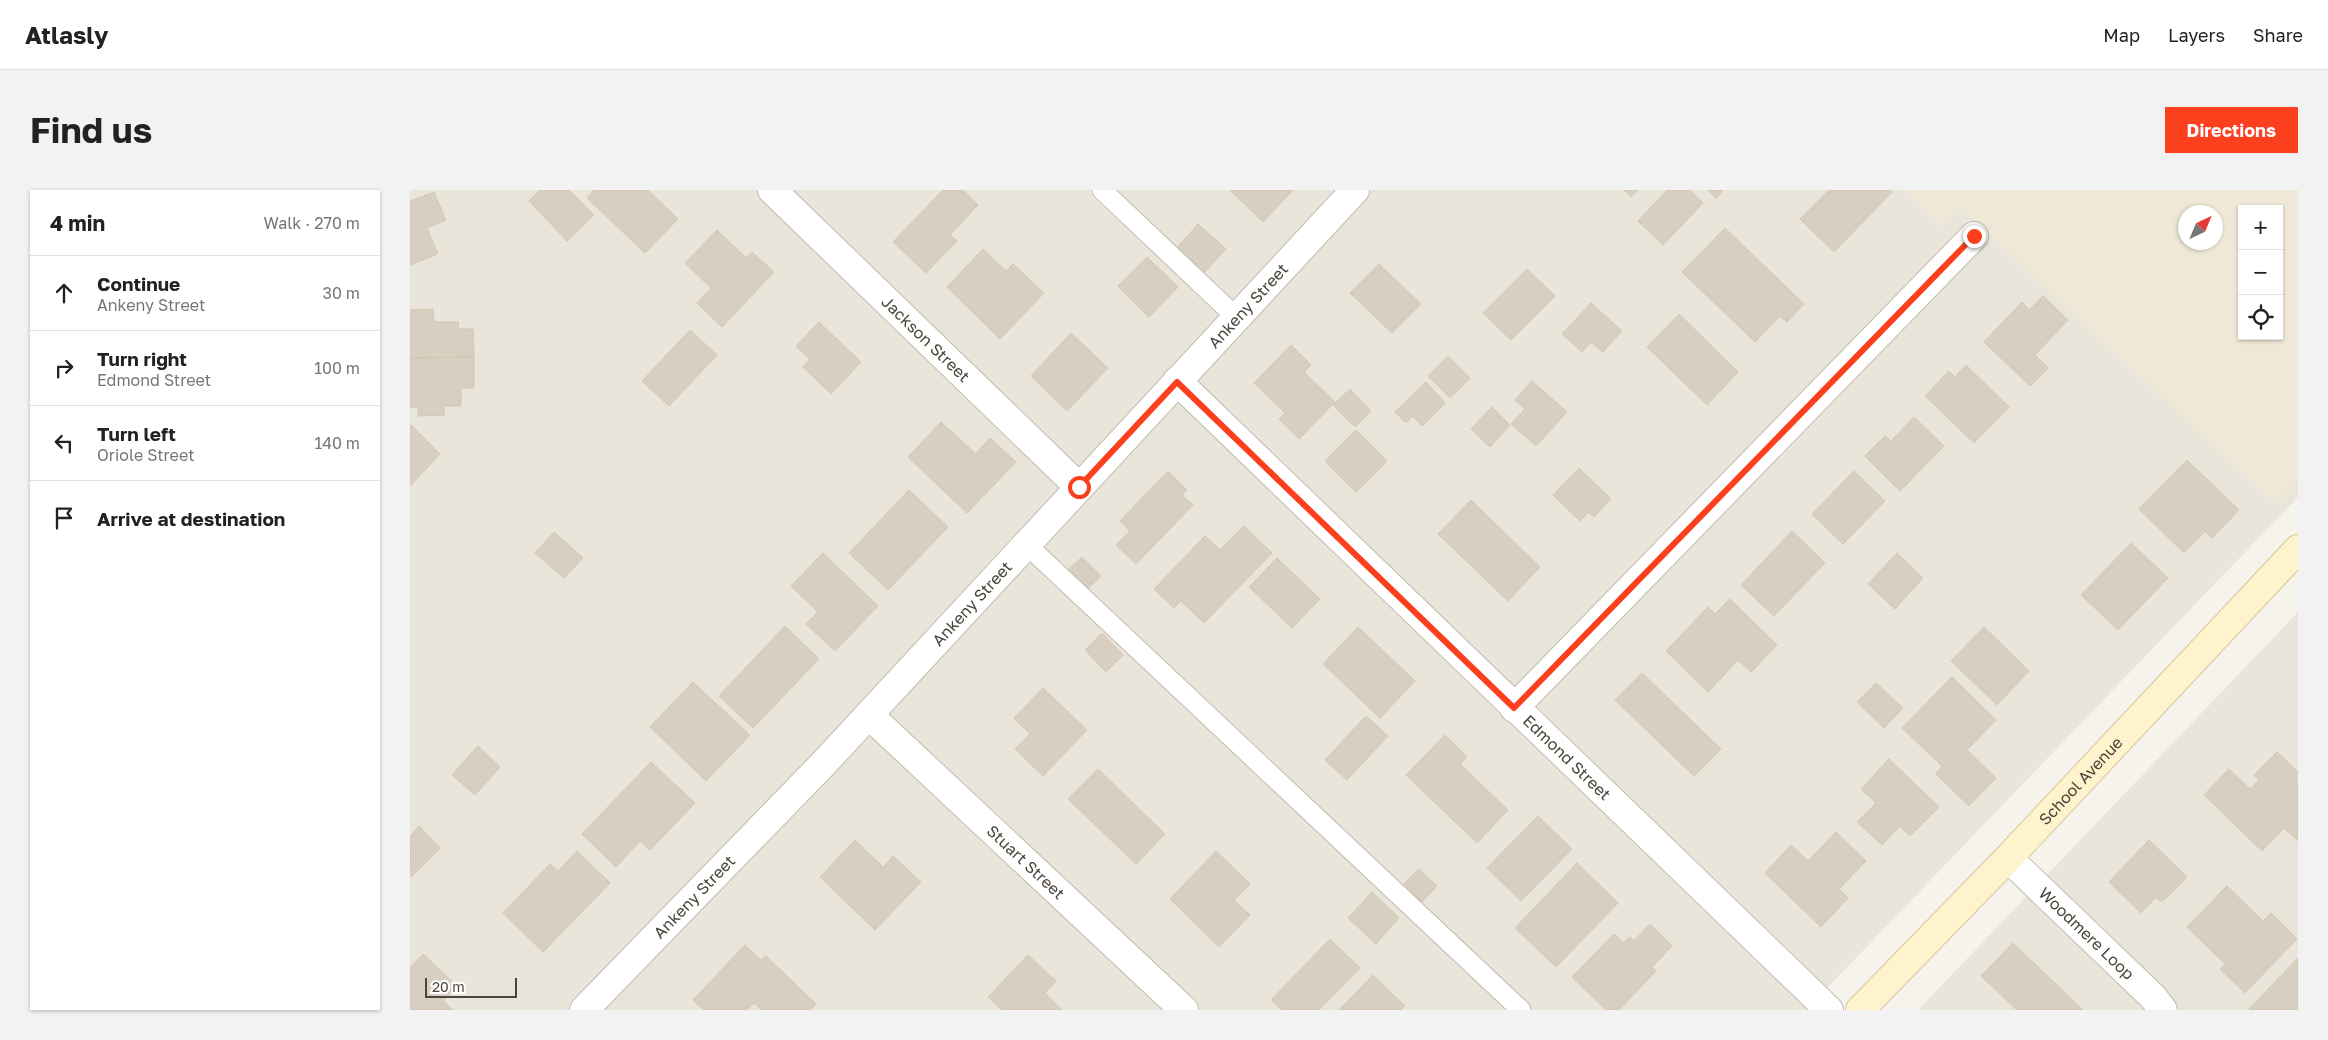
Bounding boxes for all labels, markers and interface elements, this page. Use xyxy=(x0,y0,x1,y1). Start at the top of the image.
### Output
text: Atlasly xyxy=(25,20,108,49)
text: Map xyxy=(2103,24,2140,46)
text: Layers xyxy=(2168,24,2225,46)
text: Share xyxy=(2253,24,2303,46)
button: Directions xyxy=(2165,107,2298,153)
text: Find us xyxy=(30,109,152,151)
north arrow xyxy=(2178,205,2223,250)
map controls xyxy=(2238,205,2283,340)
button: + xyxy=(2238,205,2283,250)
text: 4 min xyxy=(50,210,105,236)
text: Walk · 270 m xyxy=(263,213,360,233)
route end xyxy=(1963,225,1986,248)
button: − xyxy=(2238,250,2283,295)
street label: Ankeny Street xyxy=(1204,259,1292,352)
text: Continue xyxy=(97,272,180,295)
icon: ahead xyxy=(50,279,78,307)
text: 30 m xyxy=(323,283,360,303)
street label: Jackson Street xyxy=(878,292,974,386)
text: Ankeny Street xyxy=(97,295,205,315)
button: locate xyxy=(2238,295,2283,340)
text: Turn right xyxy=(97,347,187,370)
icon: right xyxy=(50,354,78,382)
text: 100 m xyxy=(314,358,360,378)
text: Edmond Street xyxy=(97,370,211,390)
text: Turn left xyxy=(97,422,176,445)
icon: left xyxy=(50,429,78,457)
text: 140 m xyxy=(314,433,360,453)
text: Oriole Street xyxy=(97,445,195,465)
route start xyxy=(1068,476,1091,499)
icon: arrive xyxy=(50,504,78,532)
text: Arrive at destination xyxy=(97,507,285,530)
street label: Ankeny Street xyxy=(928,557,1016,650)
street label: Edmond Street xyxy=(1519,710,1615,804)
street label: School Avenue xyxy=(2034,733,2127,829)
street label: Stuart Street xyxy=(983,821,1069,903)
street label: Ankeny Street xyxy=(649,851,739,943)
street label: Woodmere Loop xyxy=(2035,883,2139,984)
scale bar xyxy=(425,975,518,998)
text: 20 m xyxy=(432,978,465,995)

